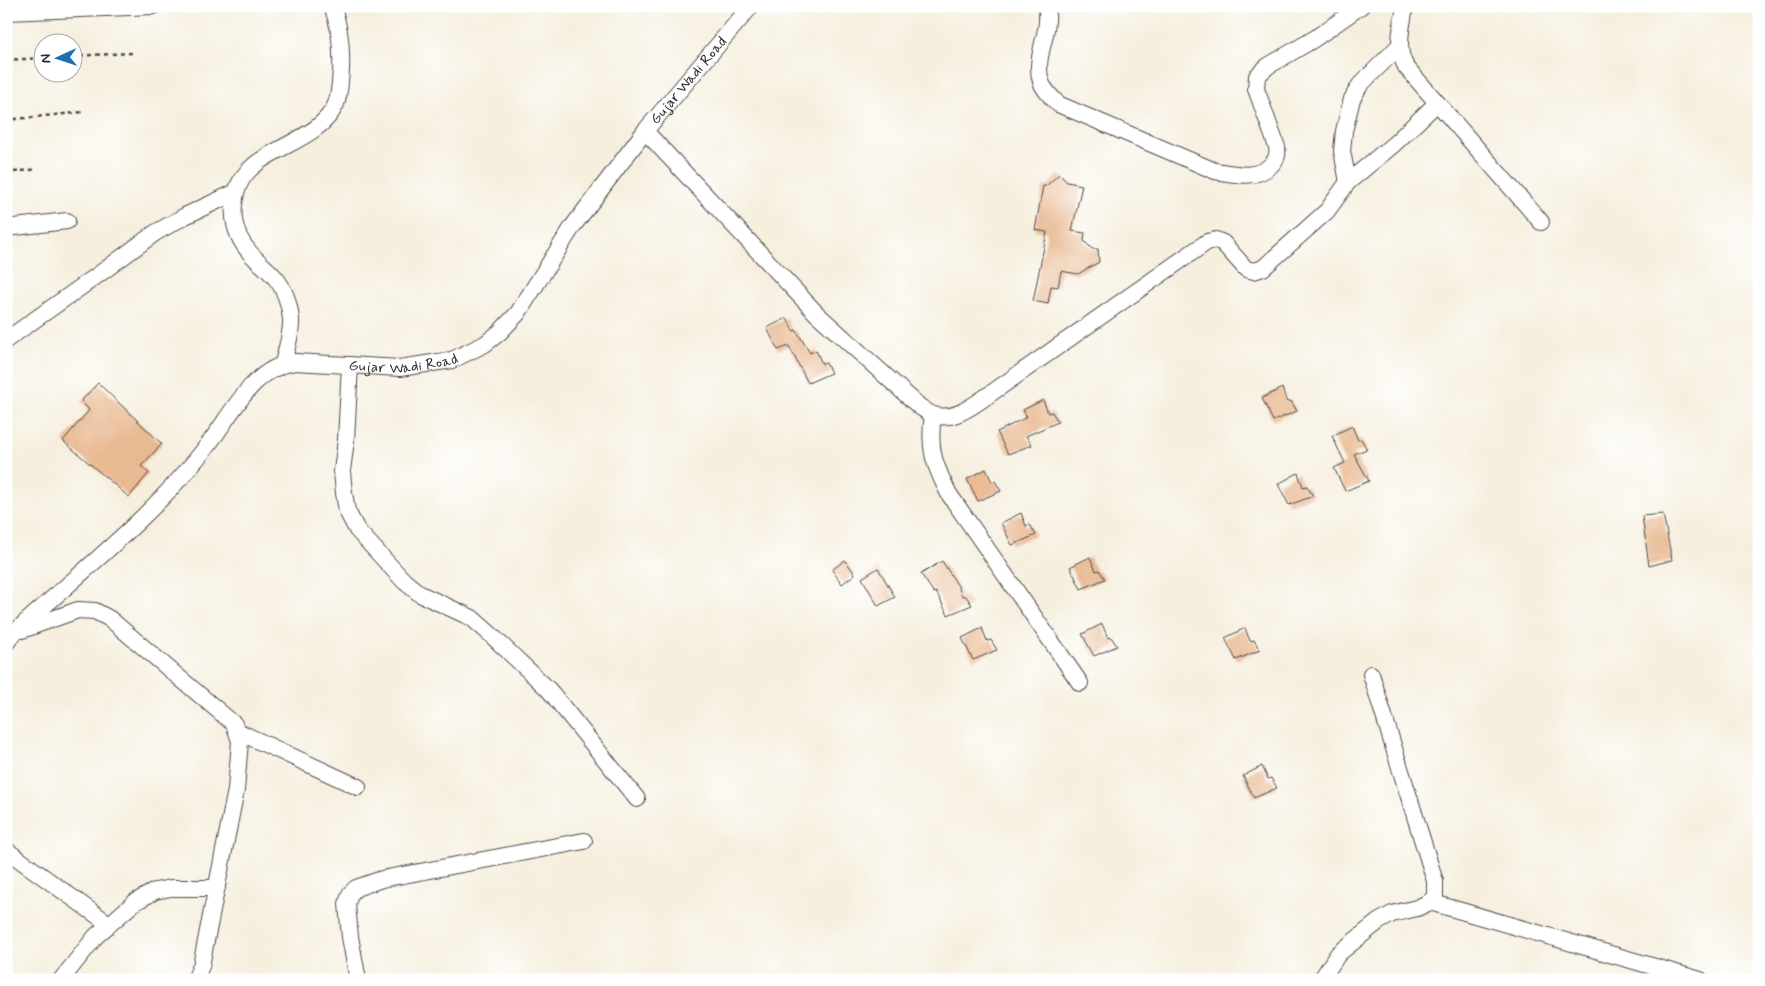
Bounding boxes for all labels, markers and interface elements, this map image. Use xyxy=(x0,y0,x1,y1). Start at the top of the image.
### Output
north arrow xyxy=(32,32,82,82)
street label: Gujar Wadi Road xyxy=(646,32,732,129)
text: N xyxy=(37,53,55,64)
street label: Gujar Wadi Road xyxy=(348,349,462,379)

